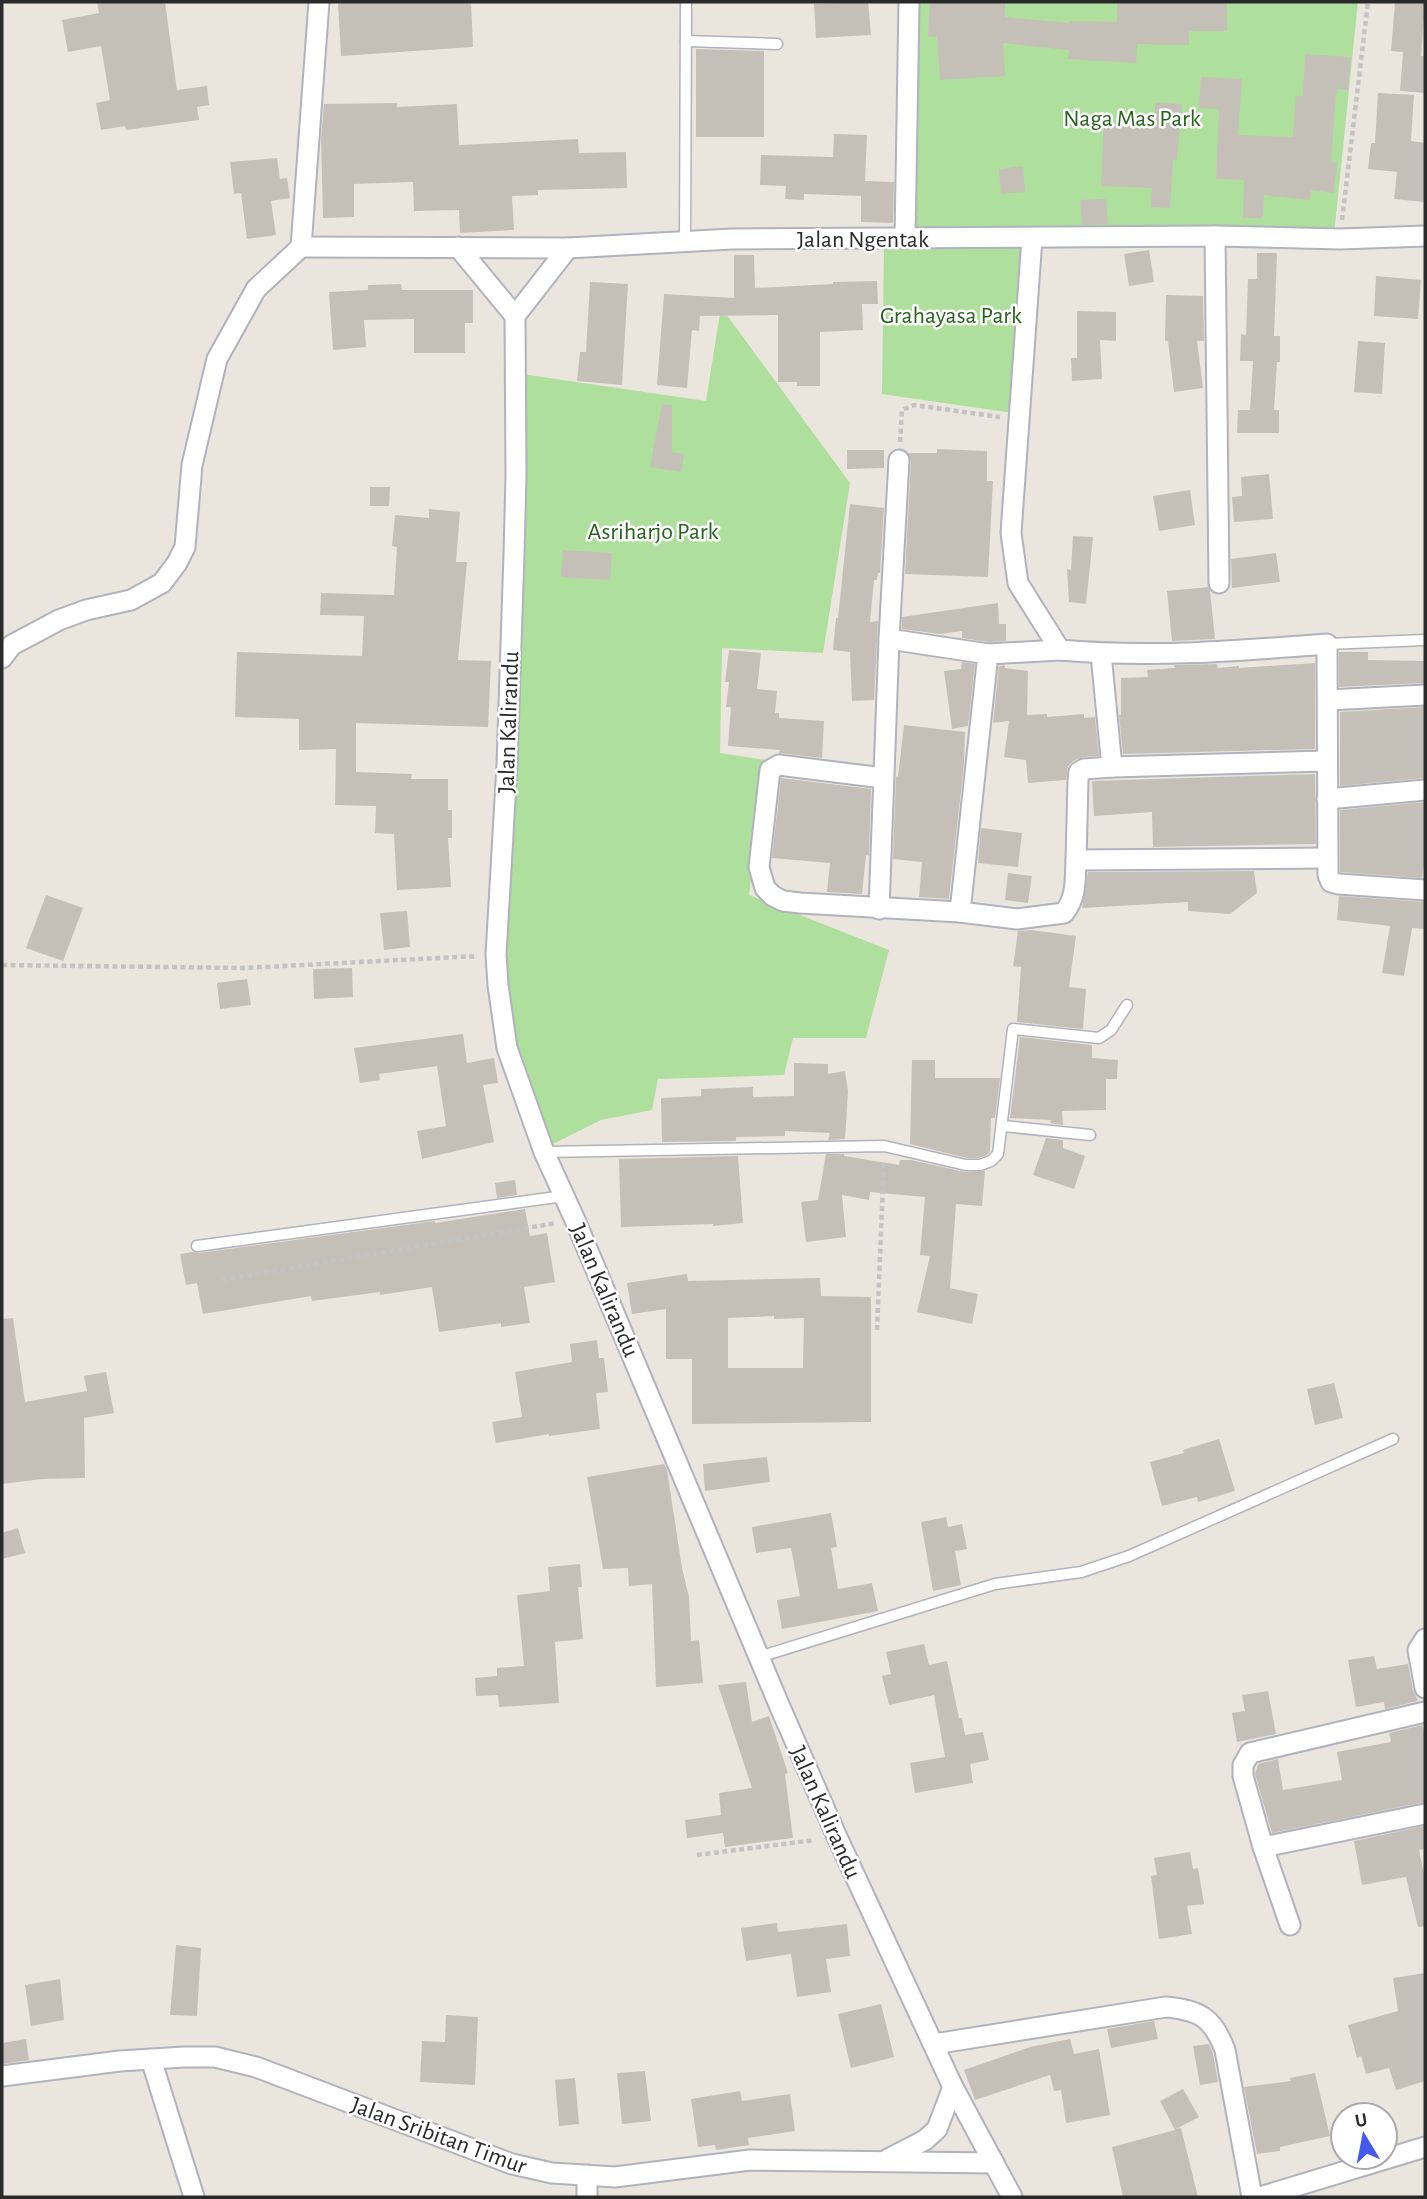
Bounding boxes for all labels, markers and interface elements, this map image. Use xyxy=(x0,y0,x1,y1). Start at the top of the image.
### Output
park label: Naga Mas Park xyxy=(1063,107,1201,131)
street label: Jalan Ngentak xyxy=(797,228,929,252)
park label: Grahayasa Park xyxy=(880,304,1022,328)
park label: Asriharjo Park xyxy=(588,520,719,544)
street label: Jalan Kalirandu xyxy=(495,651,523,794)
street label: Jalan Kalirandu xyxy=(565,1220,643,1361)
street label: Jalan Kalirandu xyxy=(785,1743,865,1882)
street label: Jalan Sribitan Timur xyxy=(347,2093,530,2179)
north arrow xyxy=(1329,2101,1399,2171)
text: U xyxy=(1354,2110,1369,2131)

